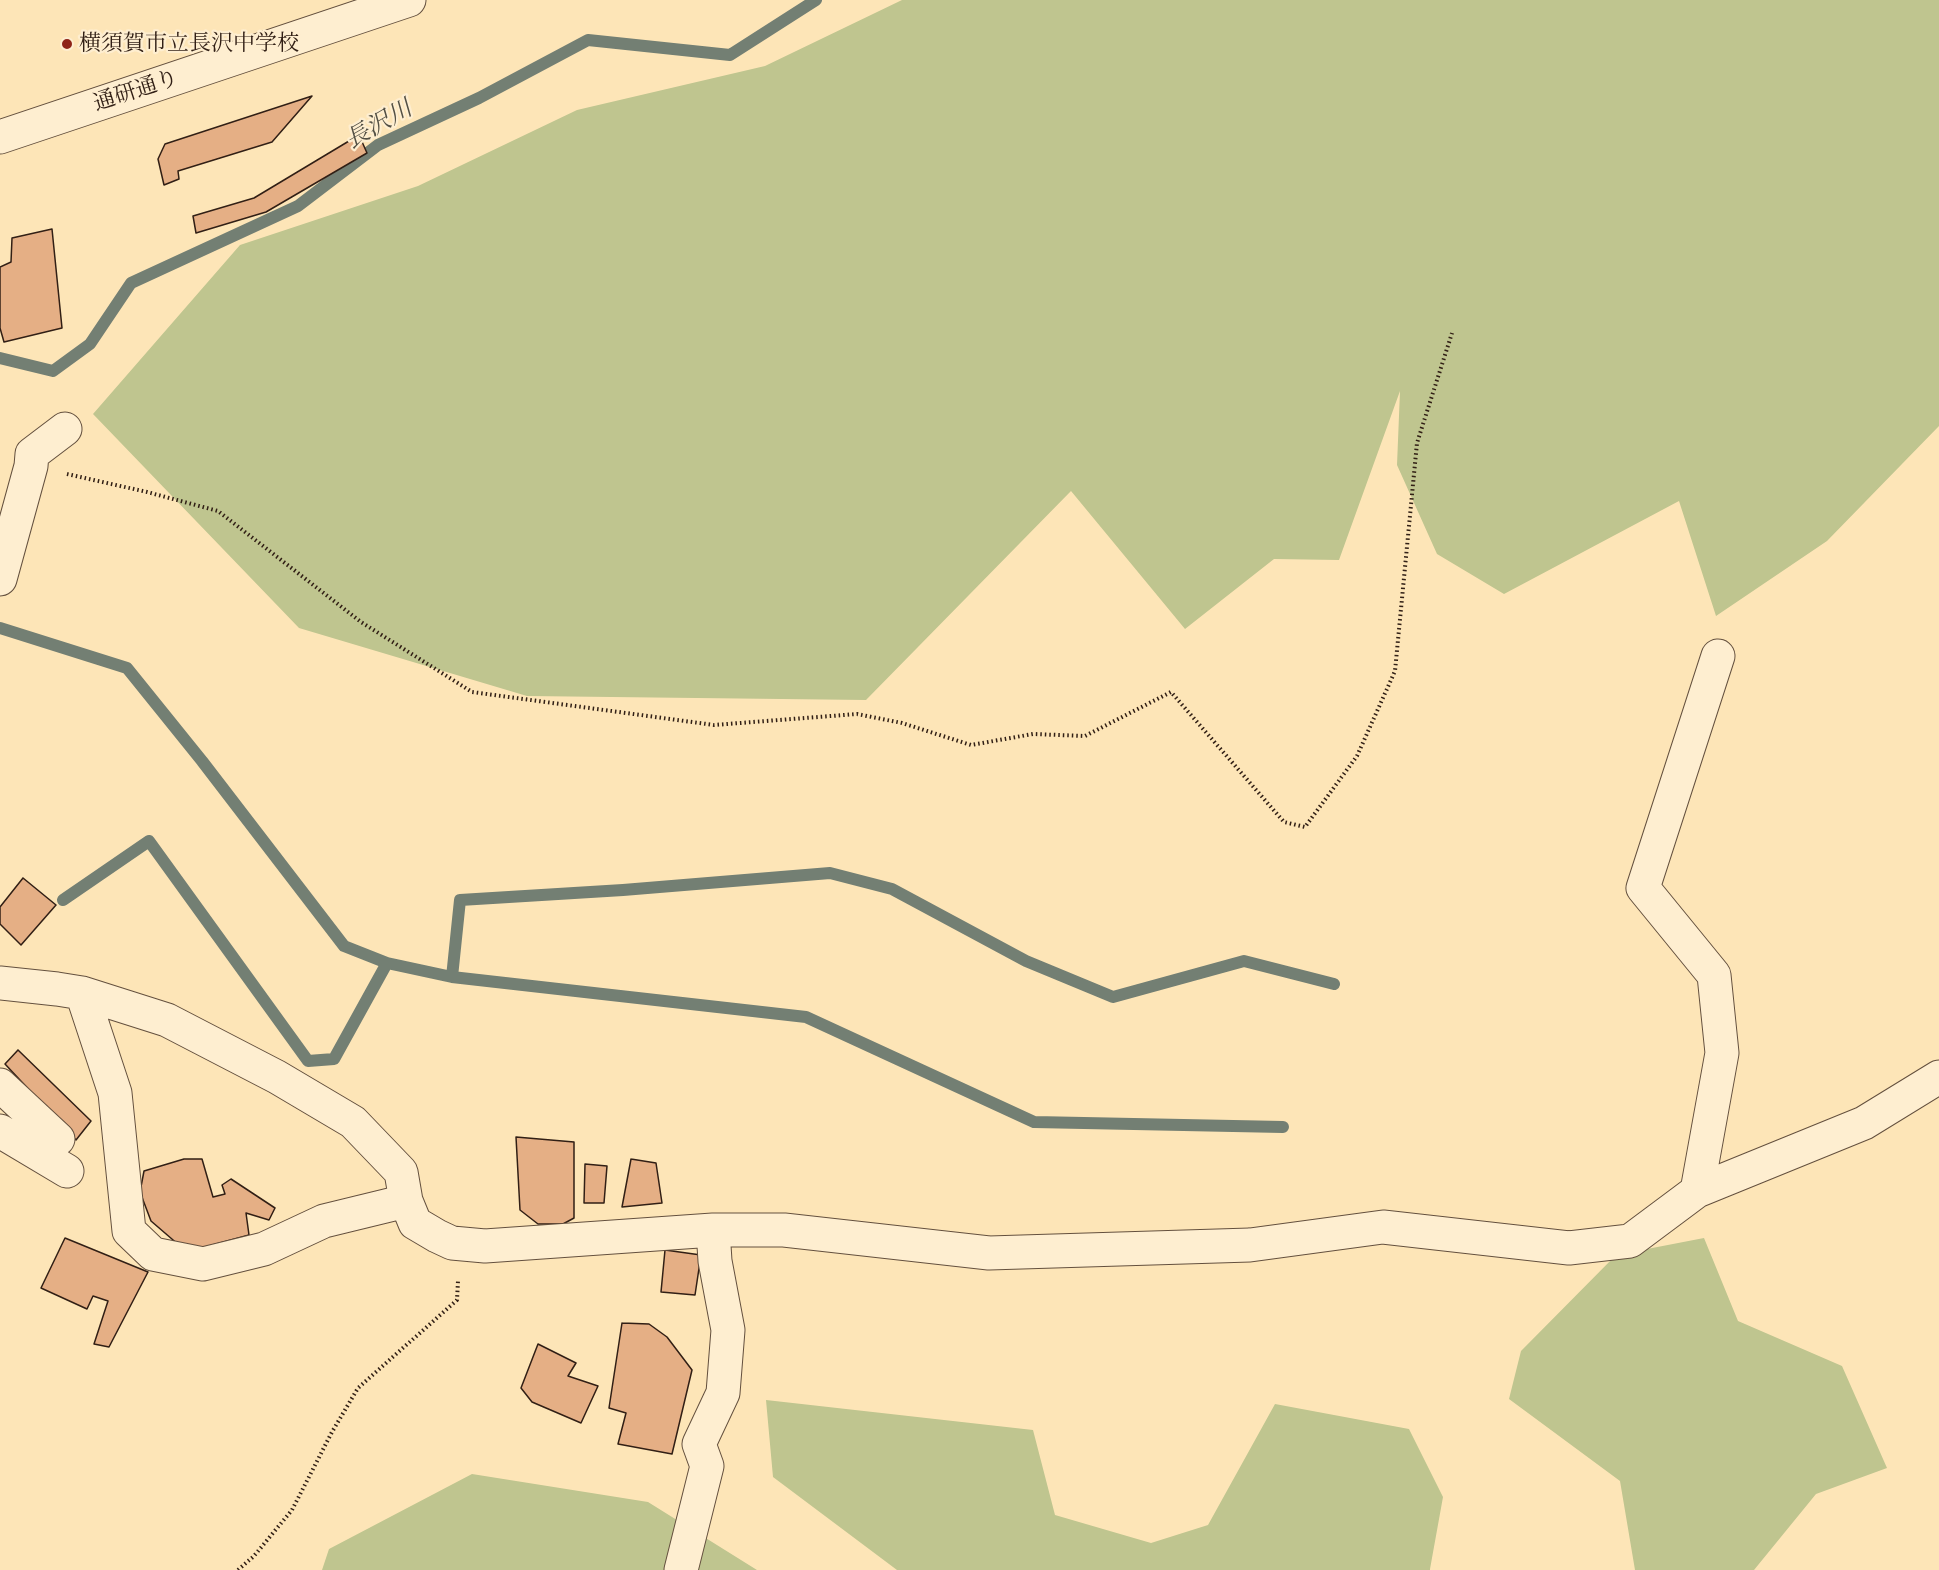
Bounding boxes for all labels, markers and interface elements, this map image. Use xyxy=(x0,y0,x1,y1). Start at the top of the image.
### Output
place label: 横須賀市立長沢中学校 xyxy=(79,31,299,57)
marker: 横須賀市立長沢中学校 xyxy=(60,37,74,51)
street label: 通研通り xyxy=(90,65,182,117)
water label: 長沢川 xyxy=(341,95,417,155)

